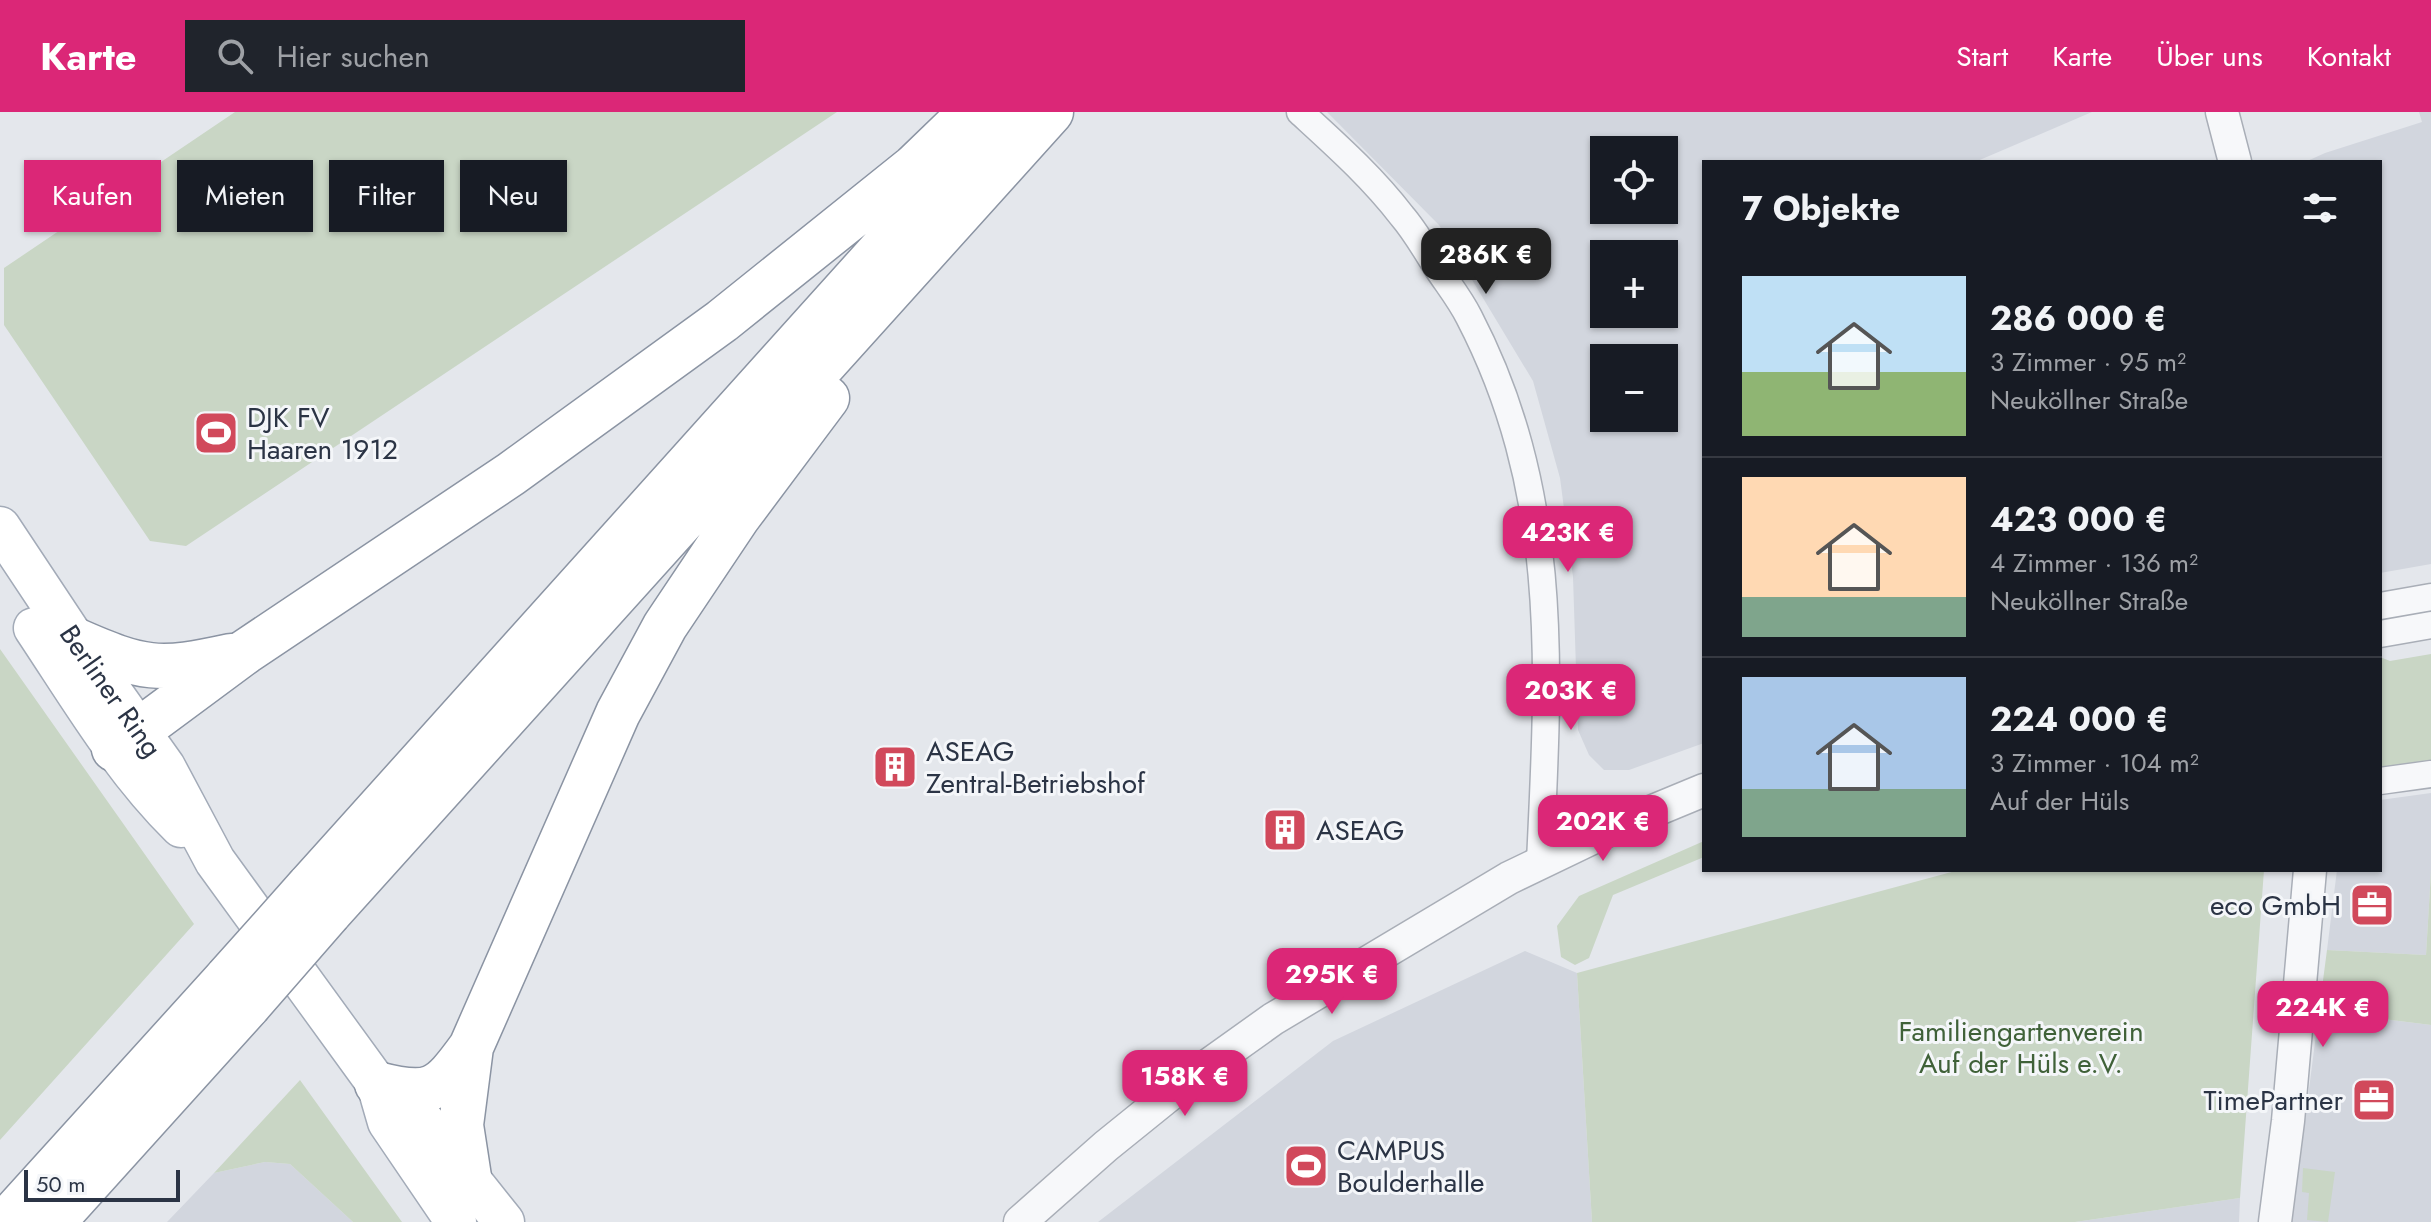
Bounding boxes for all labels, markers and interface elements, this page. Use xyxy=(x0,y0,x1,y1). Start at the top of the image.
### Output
search box xyxy=(185,20,745,92)
text: Karte xyxy=(40,29,137,84)
icon: search xyxy=(213,34,257,78)
text: Hier suchen xyxy=(277,35,430,78)
text: Start xyxy=(1956,36,2008,77)
text: Karte xyxy=(2052,36,2112,77)
text: Über uns xyxy=(2156,36,2263,77)
text: Kontakt xyxy=(2307,36,2391,77)
map controls xyxy=(1590,136,1678,432)
button: locate xyxy=(1590,136,1678,224)
chip: Kaufen xyxy=(24,160,161,232)
chip: Mieten xyxy=(177,160,313,232)
chip: Filter xyxy=(329,160,444,232)
chip: Neu xyxy=(460,160,567,232)
text: 7 Objekte xyxy=(1742,184,1900,233)
icon: filters xyxy=(2298,186,2342,230)
pin: 286K € xyxy=(1421,228,1551,296)
text: 286K € xyxy=(1439,235,1533,273)
button: + xyxy=(1590,240,1678,328)
text: 286 000 € xyxy=(1990,294,2167,343)
icon: home xyxy=(1806,308,1902,404)
text: 3 Zimmer · 95 m² xyxy=(1990,343,2186,381)
button: − xyxy=(1590,344,1678,432)
text: Neuköllner Straße xyxy=(1990,381,2188,419)
place label: DJK FV Haaren 1912 xyxy=(247,397,398,470)
sports icon: DJK FV Haaren 1912 xyxy=(192,409,240,457)
text: 423 000 € xyxy=(1990,495,2167,544)
pin: 423K € xyxy=(1503,506,1633,574)
icon: home xyxy=(1806,509,1902,605)
text: 423K € xyxy=(1521,513,1615,551)
text: 4 Zimmer · 136 m² xyxy=(1990,544,2198,582)
text: Neuköllner Straße xyxy=(1990,582,2188,620)
street label: Berliner Ring xyxy=(50,616,172,766)
pin: 203K € xyxy=(1506,664,1636,732)
text: 203K € xyxy=(1524,671,1618,709)
text: 224 000 € xyxy=(1990,695,2169,744)
icon: home xyxy=(1806,709,1902,805)
place label: ASEAG Zentral-Betriebshof xyxy=(926,731,1146,804)
building icon: ASEAG Zentral-Betriebshof xyxy=(871,743,919,791)
text: 3 Zimmer · 104 m² xyxy=(1990,744,2199,782)
text: Auf der Hüls xyxy=(1990,782,2129,820)
pin: 202K € xyxy=(1538,795,1668,863)
text: 202K € xyxy=(1556,802,1650,840)
building icon: ASEAG xyxy=(1261,806,1309,854)
place label: ASEAG xyxy=(1316,810,1405,851)
office icon: eco GmbH xyxy=(2348,881,2396,929)
place label: eco GmbH xyxy=(2210,885,2341,926)
pin: 295K € xyxy=(1267,948,1397,1016)
text: 295K € xyxy=(1285,955,1379,993)
pin: 224K € xyxy=(2258,981,2388,1049)
text: 224K € xyxy=(2275,988,2371,1026)
park label: Familiengartenverein Auf der Hüls e.V. xyxy=(1898,1011,2144,1084)
pin: 158K € xyxy=(1120,1050,1250,1118)
text: 158K € xyxy=(1140,1057,1230,1095)
office icon: TimePartner xyxy=(2350,1076,2398,1124)
place label: TimePartner xyxy=(2203,1080,2343,1121)
place label: CAMPUS Boulderhalle xyxy=(1337,1130,1485,1203)
sports icon: CAMPUS Boulderhalle xyxy=(1282,1142,1330,1190)
scale bar xyxy=(24,1166,180,1202)
text: 50 m xyxy=(36,1168,85,1200)

